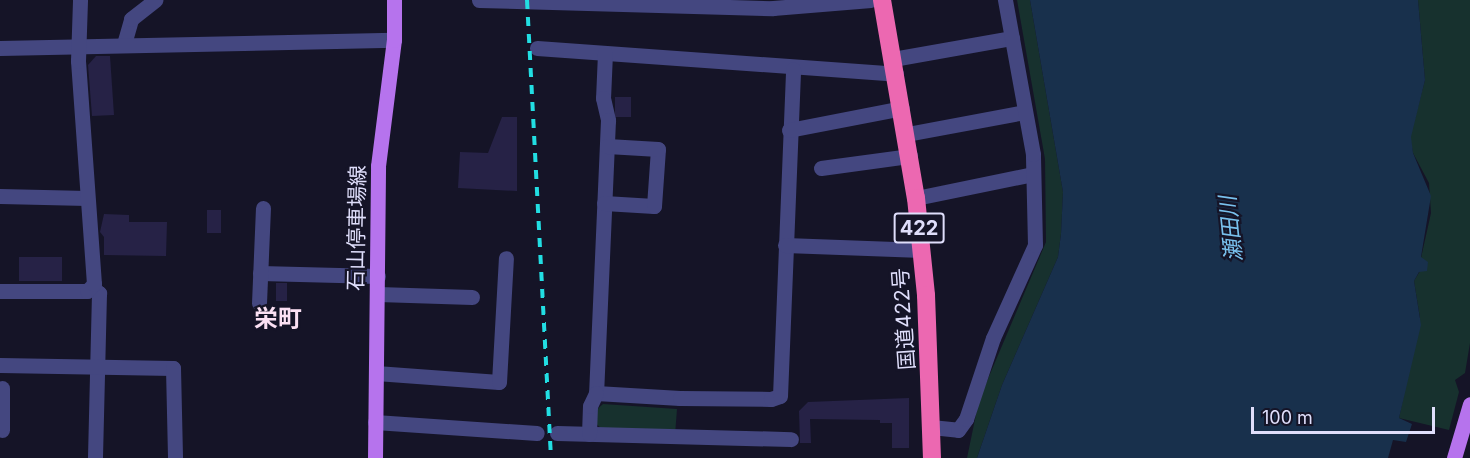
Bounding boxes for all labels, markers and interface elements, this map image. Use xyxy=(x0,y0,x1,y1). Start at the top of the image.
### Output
street label: 石山停車場線 xyxy=(343,165,371,291)
water label: 瀬田川 xyxy=(1214,195,1248,263)
road number: 422 xyxy=(894,211,944,245)
street label: 国道422号 xyxy=(888,267,920,371)
district label: 栄町 xyxy=(254,305,302,333)
scale bar xyxy=(1254,395,1438,433)
text: 100 m xyxy=(1262,407,1313,428)

